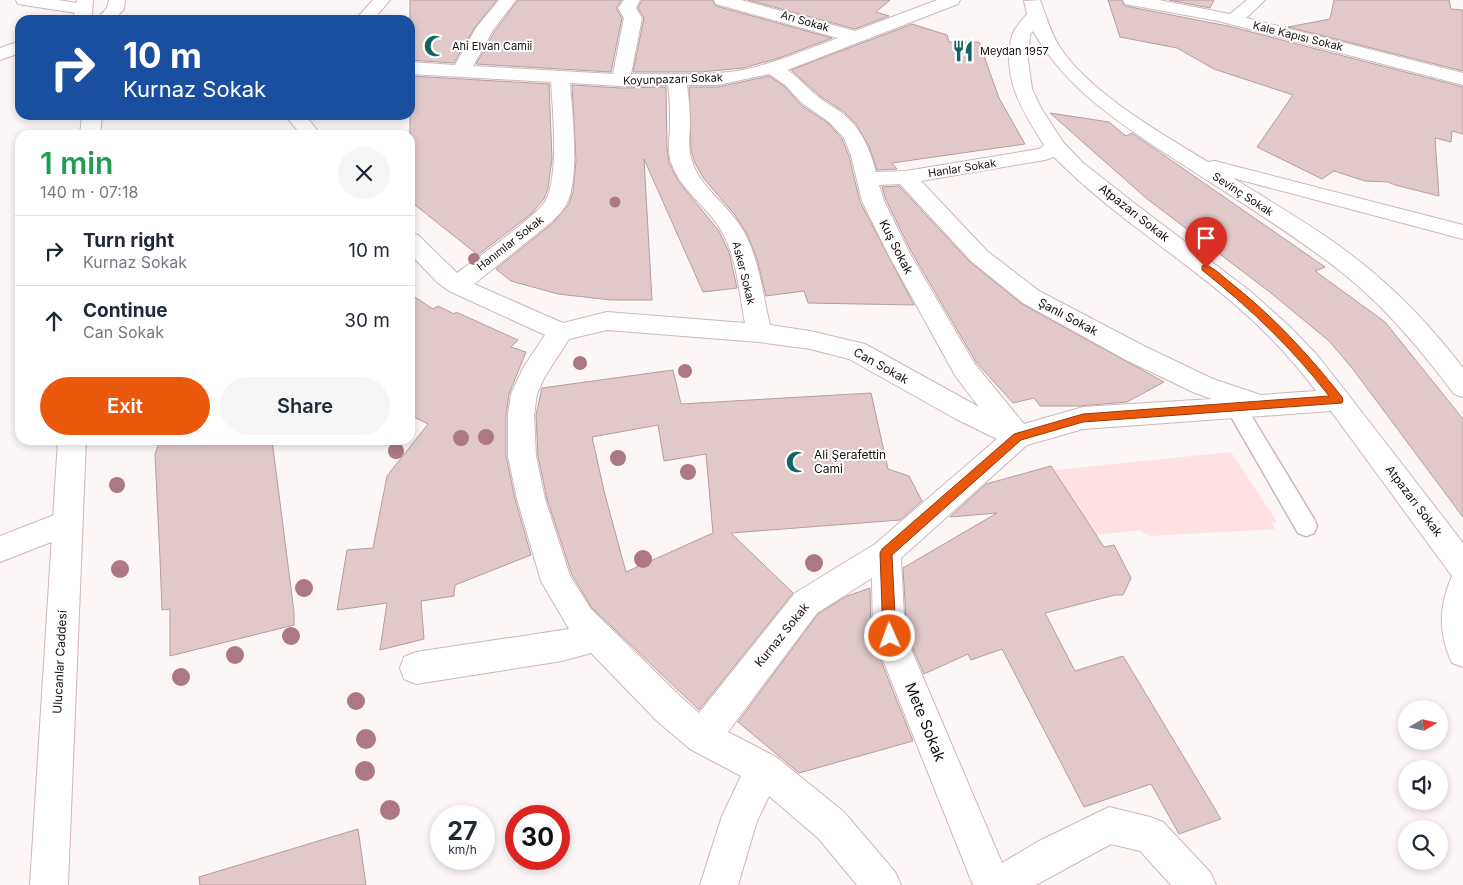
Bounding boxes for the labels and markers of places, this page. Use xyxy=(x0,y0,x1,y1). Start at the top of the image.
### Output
mosque icon: Ahi Elvan Camii xyxy=(422,33,448,59)
restaurant icon: Meydan 1957 xyxy=(950,38,976,64)
place label: Ahi Elvan Camii xyxy=(452,39,532,53)
place label: Meydan 1957 xyxy=(980,44,1049,58)
pin xyxy=(1185,217,1227,268)
place label: Ali Şerafettin Cami xyxy=(814,447,886,476)
mosque icon: Ali Şerafettin Cami xyxy=(784,449,810,475)

